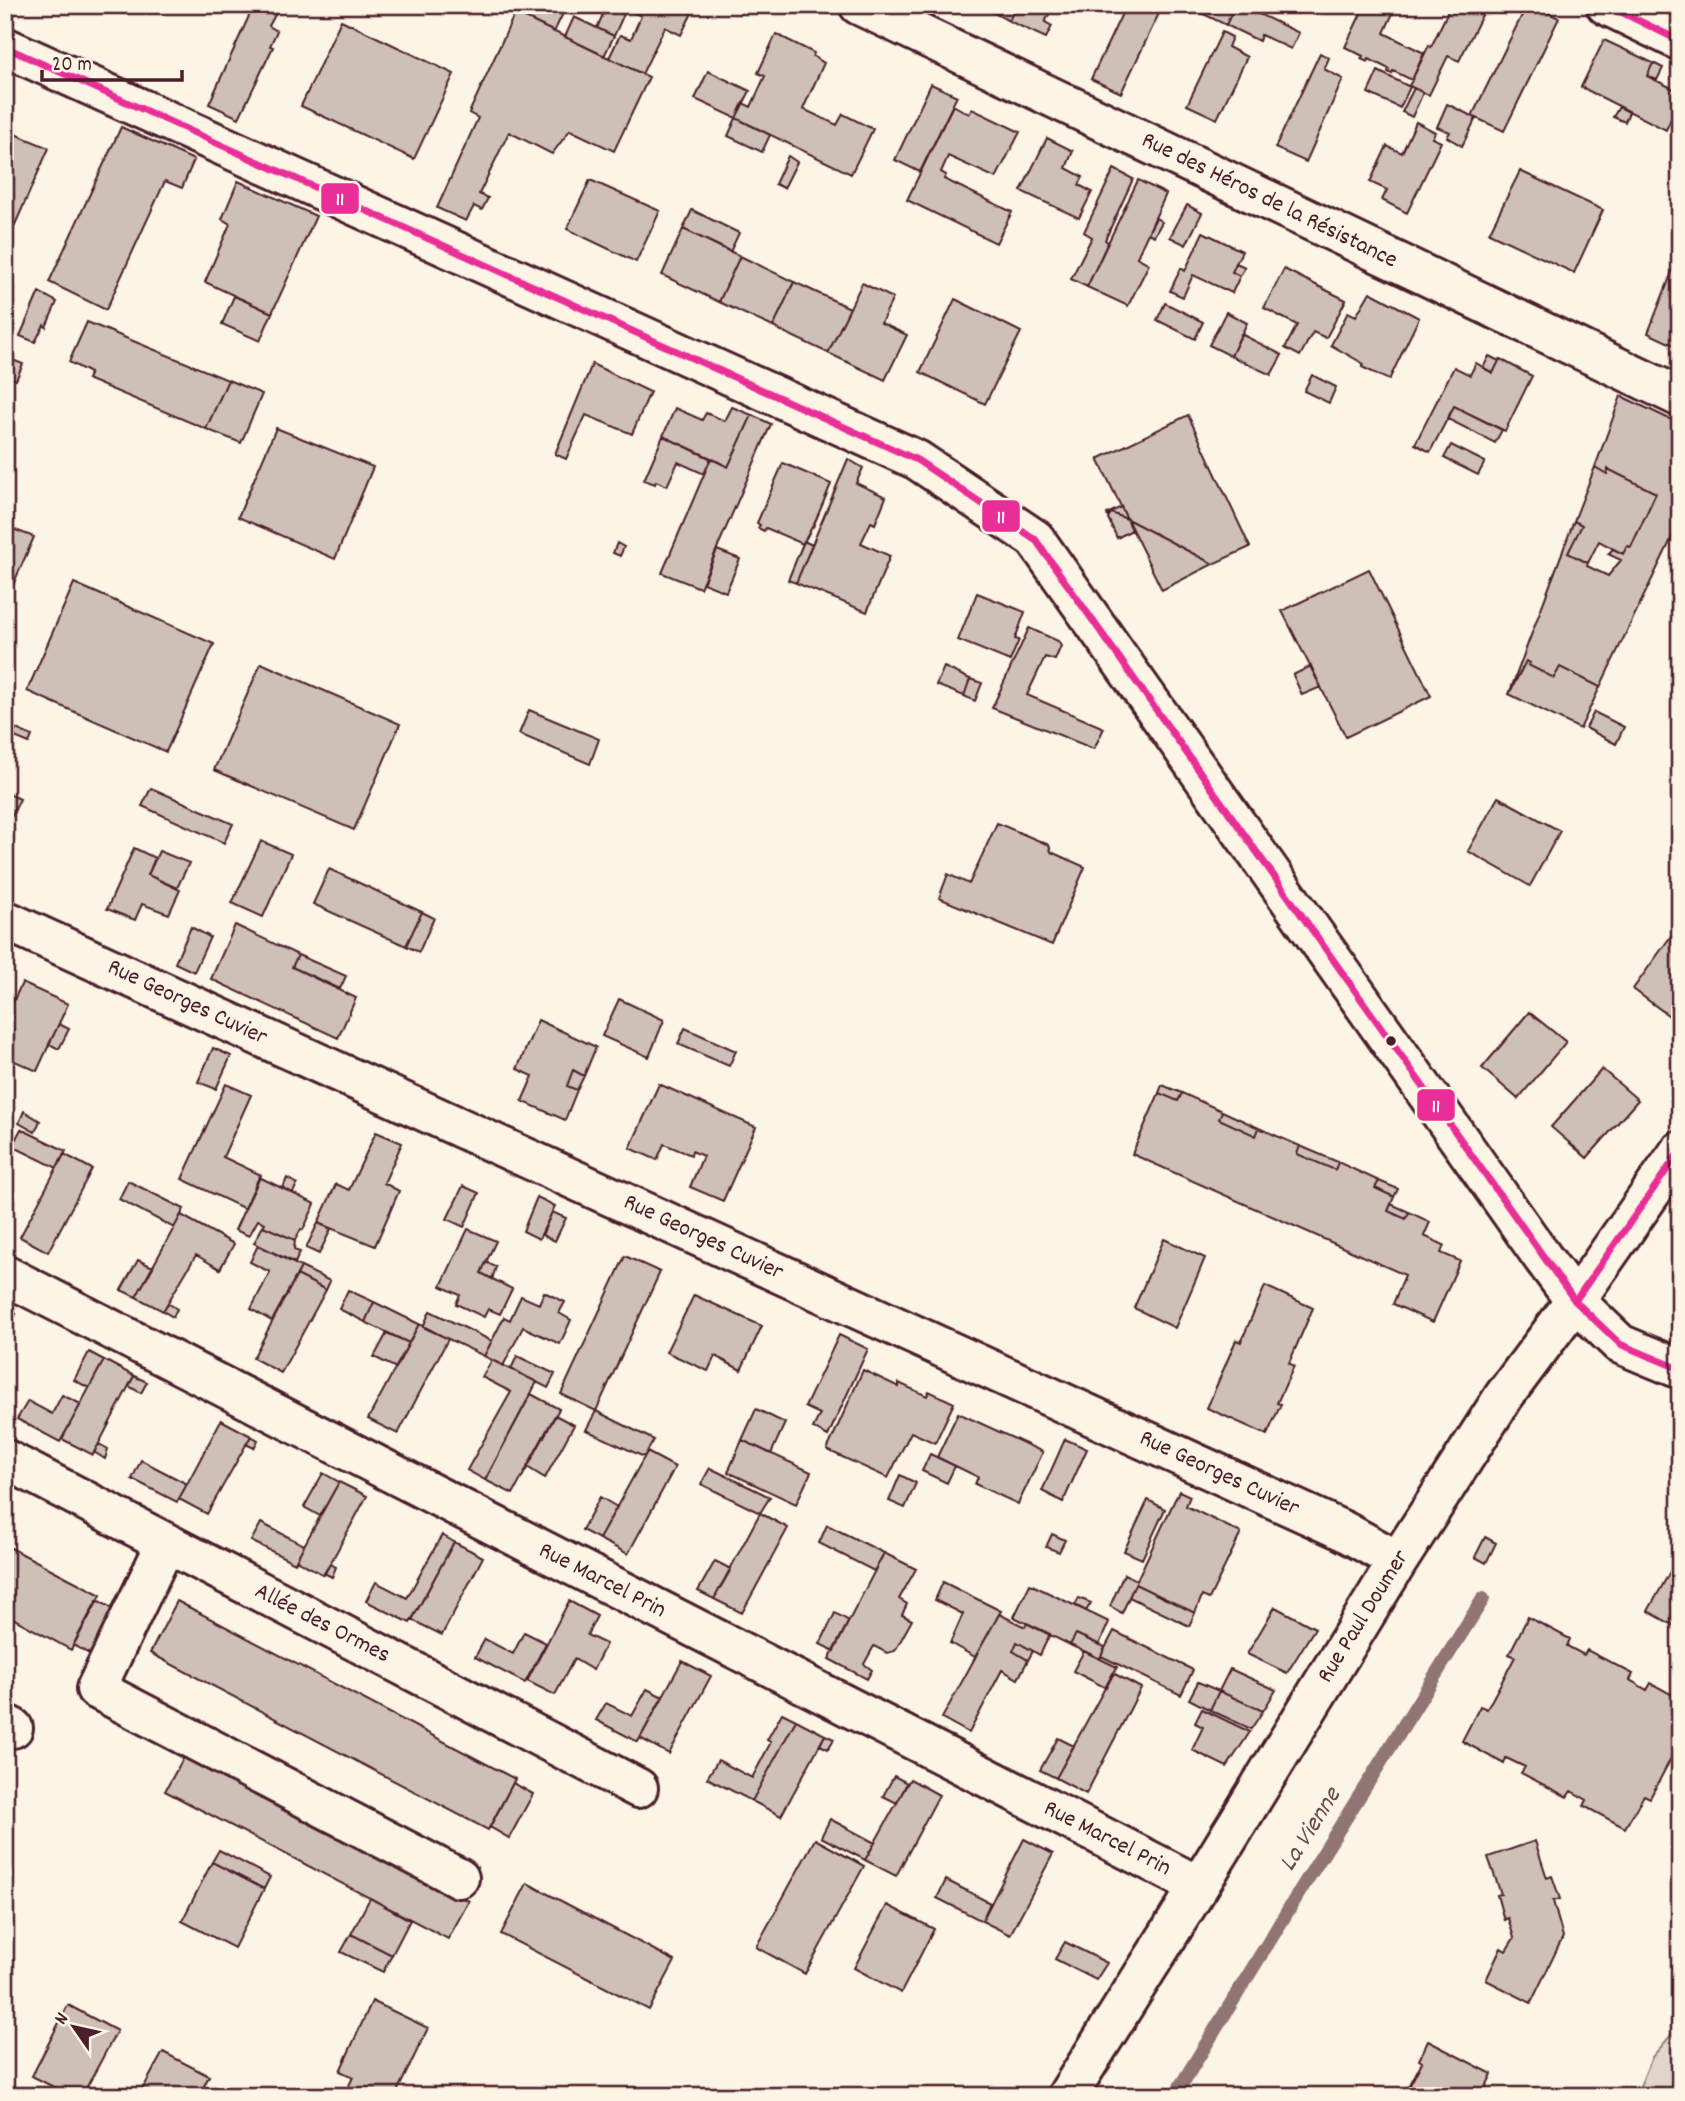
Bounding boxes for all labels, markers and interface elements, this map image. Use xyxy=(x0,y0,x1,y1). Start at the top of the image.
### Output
scale bar xyxy=(42,38,182,82)
text: 20 m xyxy=(52,51,92,81)
street label: Rue des Héros de la Résistance xyxy=(1135,124,1403,278)
line badge: 11 xyxy=(320,182,360,215)
text: 11 xyxy=(336,188,344,215)
line badge: 11 xyxy=(981,499,1021,533)
text: 11 xyxy=(997,506,1005,533)
street label: Rue Georges Cuvier xyxy=(101,951,273,1055)
unlabelled marker xyxy=(1384,1034,1398,1048)
line badge: 11 xyxy=(1416,1088,1456,1122)
text: 11 xyxy=(1432,1095,1440,1122)
street label: Rue Georges Cuvier xyxy=(617,1186,789,1290)
street label: Rue Georges Cuvier xyxy=(1133,1422,1305,1526)
street label: Rue Marcel Prin xyxy=(532,1534,672,1628)
street label: Rue Paul Doumer xyxy=(1310,1544,1419,1690)
street label: Allée des Ormes xyxy=(248,1575,396,1673)
water label: La Vienne xyxy=(1271,1779,1352,1879)
street label: Rue Marcel Prin xyxy=(1037,1792,1177,1886)
north arrow xyxy=(38,1993,108,2062)
text: N xyxy=(49,2008,77,2031)

